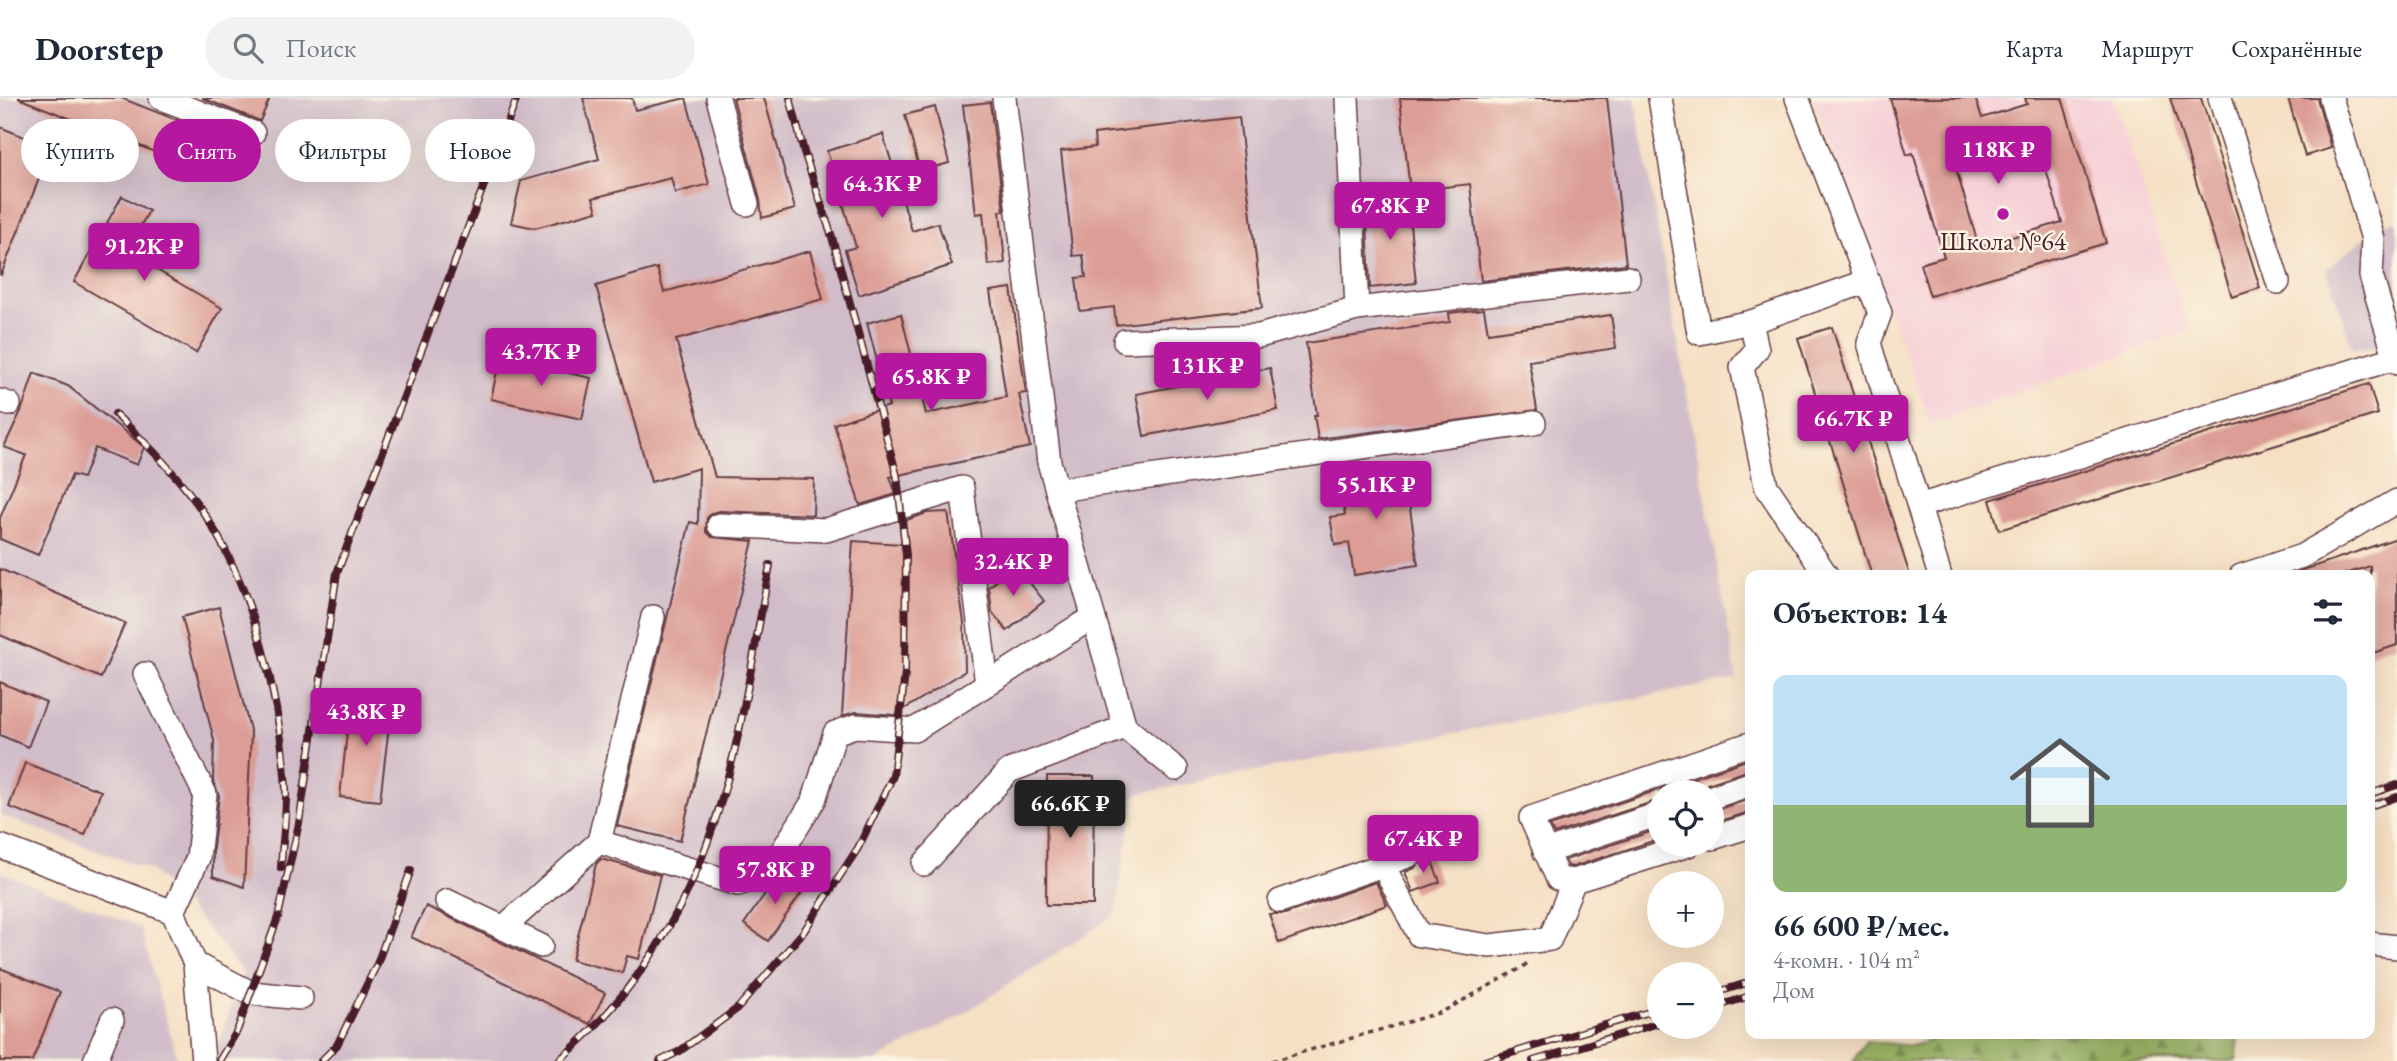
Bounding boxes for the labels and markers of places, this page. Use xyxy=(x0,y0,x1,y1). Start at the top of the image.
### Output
pin: 118K ₽ xyxy=(1941,126,2055,186)
pin: 64.3K ₽ xyxy=(817,160,947,220)
pin: 67.8K ₽ xyxy=(1325,183,1455,242)
marker: Школа №64 xyxy=(1995,206,2011,222)
pin: 91.2K ₽ xyxy=(79,223,209,283)
place label: Школа №64 xyxy=(1940,224,2067,258)
pin: 43.7K ₽ xyxy=(476,328,606,388)
pin: 131K ₽ xyxy=(1150,342,1264,402)
pin: 65.8K ₽ xyxy=(866,354,996,413)
pin: 66.7K ₽ xyxy=(1788,396,1918,455)
pin: 55.1K ₽ xyxy=(1311,462,1441,521)
pin: 32.4K ₽ xyxy=(948,538,1078,598)
pin: 43.8K ₽ xyxy=(301,688,431,748)
pin: 66.6K ₽ xyxy=(1005,780,1135,840)
pin: 67.4K ₽ xyxy=(1358,816,1488,875)
pin: 57.8K ₽ xyxy=(710,846,840,906)

